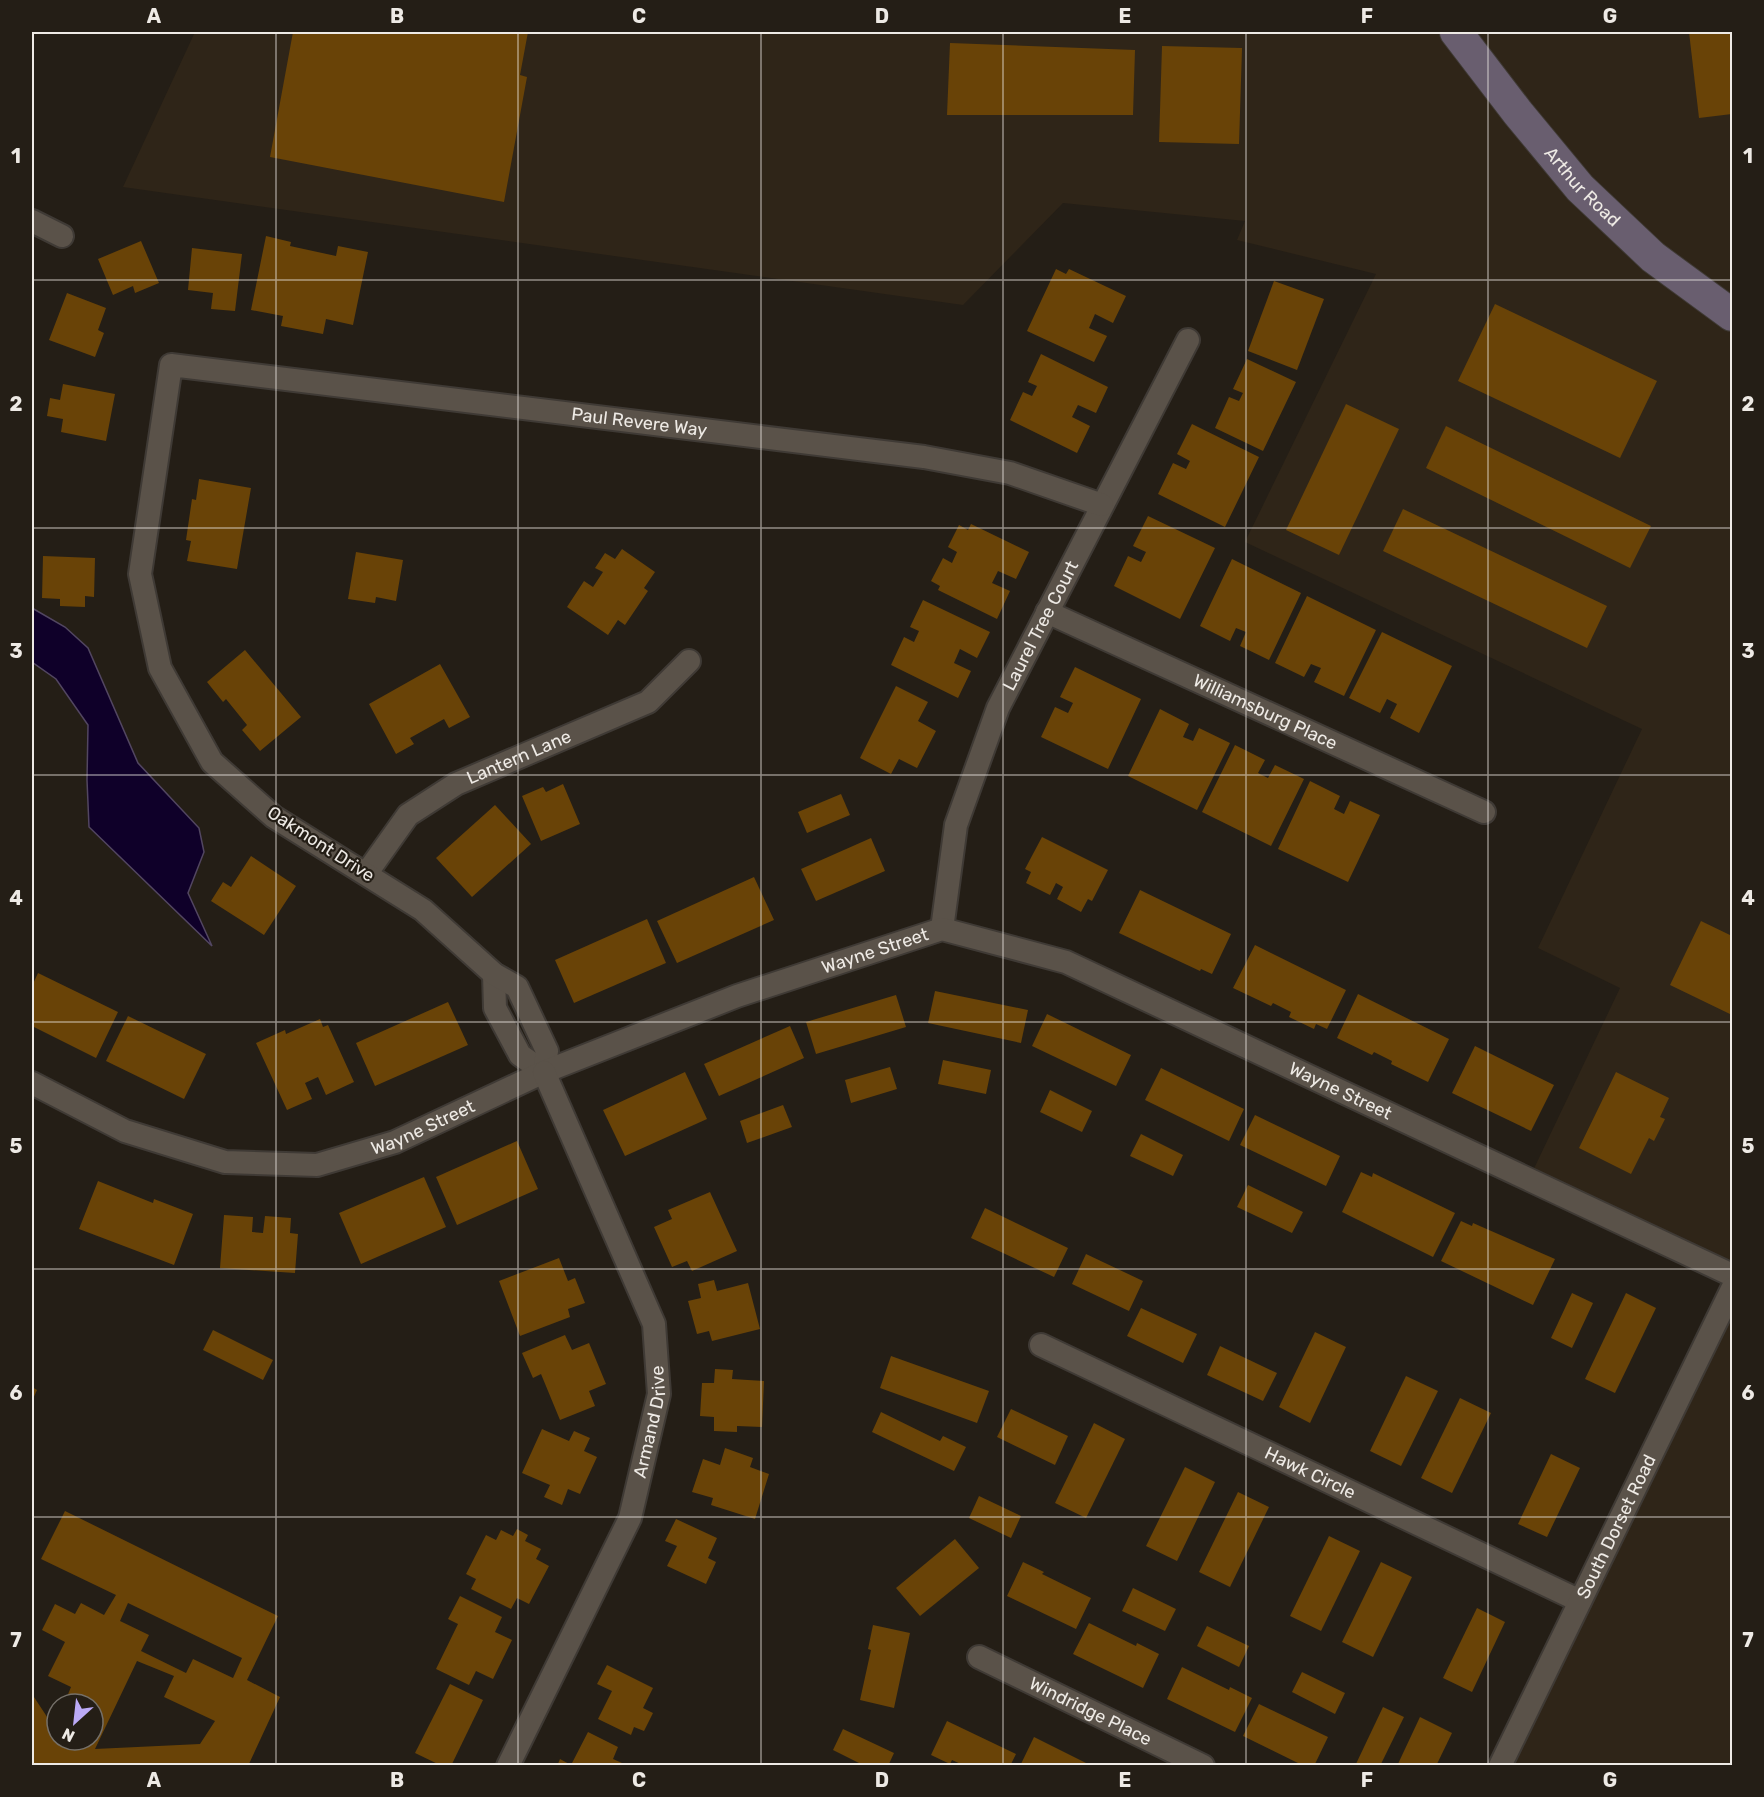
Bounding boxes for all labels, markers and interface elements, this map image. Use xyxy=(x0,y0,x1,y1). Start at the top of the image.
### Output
text: A xyxy=(147,4,162,28)
text: B xyxy=(390,4,404,28)
text: C xyxy=(632,4,646,28)
text: D xyxy=(875,4,889,28)
text: E xyxy=(1119,4,1131,28)
text: F xyxy=(1361,4,1373,28)
text: G xyxy=(1603,4,1617,28)
street label: Arthur Road xyxy=(1540,142,1625,231)
text: 1 xyxy=(11,144,21,168)
text: 1 xyxy=(1743,144,1753,168)
text: 2 xyxy=(10,392,23,416)
text: 2 xyxy=(1742,392,1755,416)
street label: Paul Revere Way xyxy=(570,403,709,441)
street label: Laurel Tree Court xyxy=(998,557,1083,694)
text: 3 xyxy=(9,639,23,663)
text: 3 xyxy=(1741,639,1755,663)
street label: Williamsburg Place xyxy=(1190,669,1341,754)
street label: Lantern Lane xyxy=(463,725,574,789)
street label: Oakmont Drive xyxy=(263,801,379,887)
text: 4 xyxy=(9,886,23,910)
text: 4 xyxy=(1741,886,1755,910)
street label: Wayne Street xyxy=(819,923,931,979)
street label: Wayne Street xyxy=(1285,1057,1395,1125)
street label: Wayne Street xyxy=(369,1095,478,1159)
text: 5 xyxy=(10,1134,23,1158)
text: 5 xyxy=(1742,1134,1755,1158)
street label: Armand Drive xyxy=(629,1365,670,1480)
text: 6 xyxy=(9,1381,23,1405)
text: 6 xyxy=(1741,1381,1755,1405)
street label: Hawk Circle xyxy=(1261,1442,1359,1504)
street label: South Dorset Road xyxy=(1572,1451,1661,1603)
text: 7 xyxy=(10,1628,22,1652)
text: 7 xyxy=(1742,1628,1754,1652)
street label: Windridge Place xyxy=(1026,1672,1155,1750)
north arrow xyxy=(45,1692,105,1752)
text: N xyxy=(59,1724,78,1746)
text: A xyxy=(147,1768,162,1792)
text: B xyxy=(390,1768,404,1792)
text: C xyxy=(632,1768,646,1792)
text: D xyxy=(875,1768,889,1792)
text: E xyxy=(1119,1768,1131,1792)
text: F xyxy=(1361,1768,1373,1792)
text: G xyxy=(1603,1768,1617,1792)

